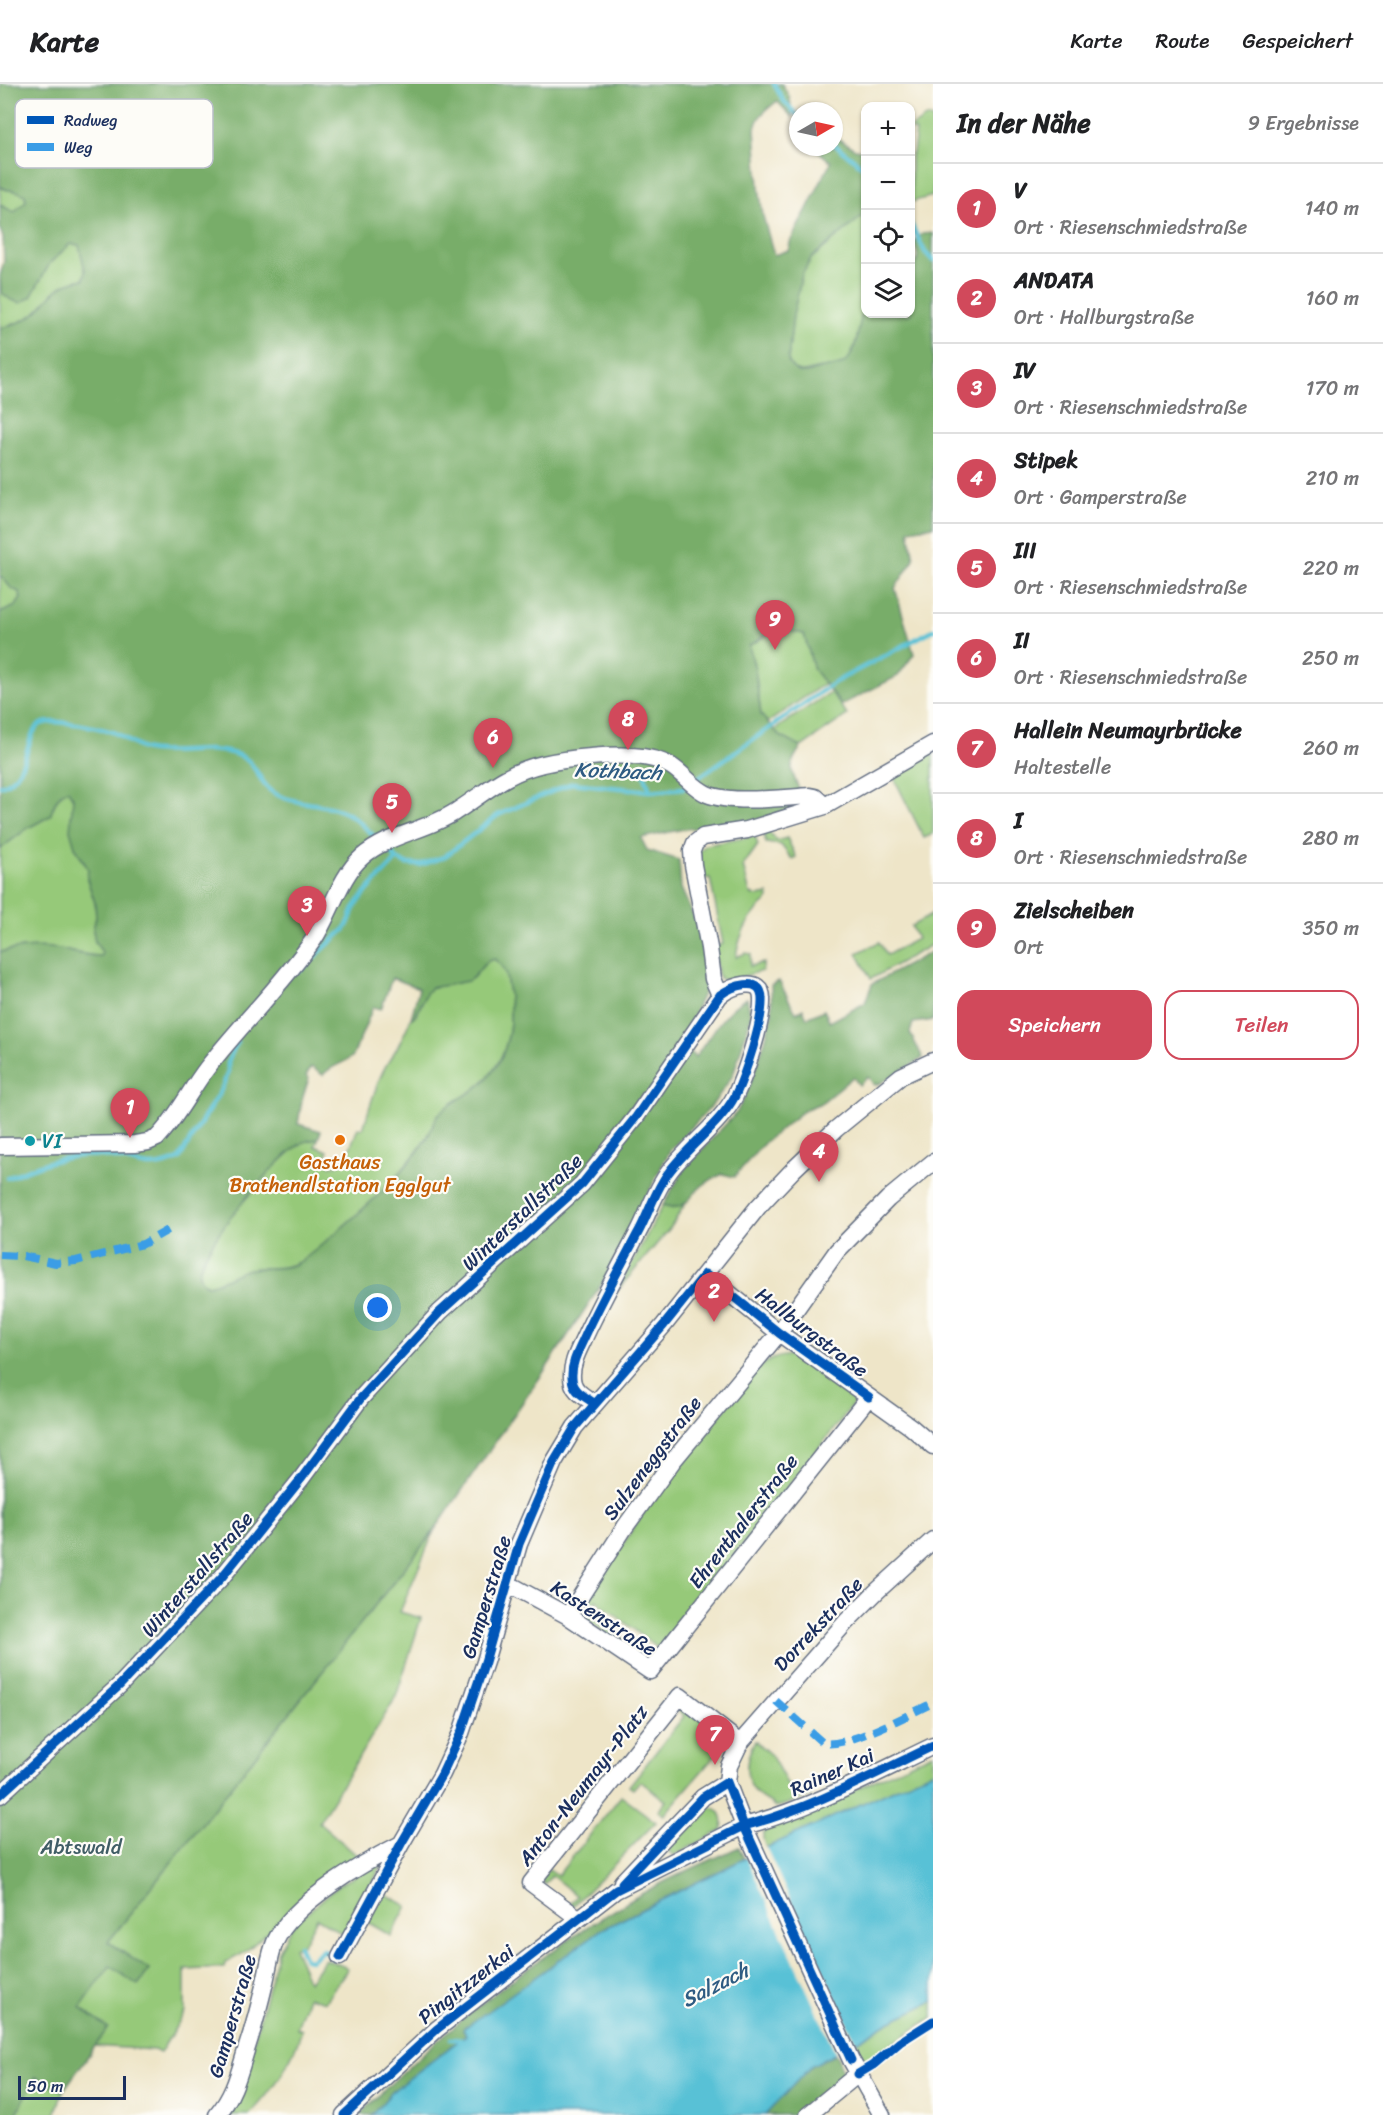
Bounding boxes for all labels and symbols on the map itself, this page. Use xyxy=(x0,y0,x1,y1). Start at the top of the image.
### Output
legend xyxy=(15,99,213,168)
north arrow xyxy=(789,102,843,156)
text: Radweg xyxy=(64,106,118,135)
text: Weg xyxy=(64,133,93,162)
pin: 9 xyxy=(756,600,794,650)
pin: 8 xyxy=(608,700,648,750)
pin: 6 xyxy=(474,718,512,768)
water label: Kothbach xyxy=(574,750,664,792)
pin: 5 xyxy=(372,784,412,833)
pin: 3 xyxy=(288,886,326,936)
pin: 1 xyxy=(110,1088,150,1138)
place label: VI xyxy=(42,1124,63,1159)
pin: 4 xyxy=(800,1132,838,1182)
marker: Gasthaus Brathendlstation Egglgut xyxy=(333,1133,347,1147)
marker: VI xyxy=(23,1134,37,1148)
place label: Gasthaus Brathendlstation Egglgut xyxy=(230,1145,451,1203)
street label: Winterstallstraße xyxy=(453,1145,591,1280)
pin: 2 xyxy=(694,1272,734,1322)
street label: Hallburgstraße xyxy=(747,1278,876,1387)
your location xyxy=(363,1293,392,1322)
street label: Sulzeneggstraße xyxy=(594,1388,711,1528)
street label: Ehrenthalerstraße xyxy=(679,1446,807,1596)
street label: Winterstallstraße xyxy=(132,1503,262,1645)
street label: Gamperstraße xyxy=(451,1531,522,1663)
street label: Dorrekstraße xyxy=(765,1569,872,1680)
street label: Kastenstraße xyxy=(543,1571,664,1666)
street label: Anton-Neumayr-Platz xyxy=(508,1696,658,1875)
pin: 7 xyxy=(696,1716,734,1765)
street label: Rainer Kai xyxy=(784,1738,881,1807)
park label: Abtswald xyxy=(39,1830,123,1865)
street label: Pingitzzerkai xyxy=(410,1934,524,2034)
street label: Gamperstraße xyxy=(198,1950,267,2082)
water label: Salzach xyxy=(674,1951,757,2018)
scale bar xyxy=(18,2073,126,2100)

